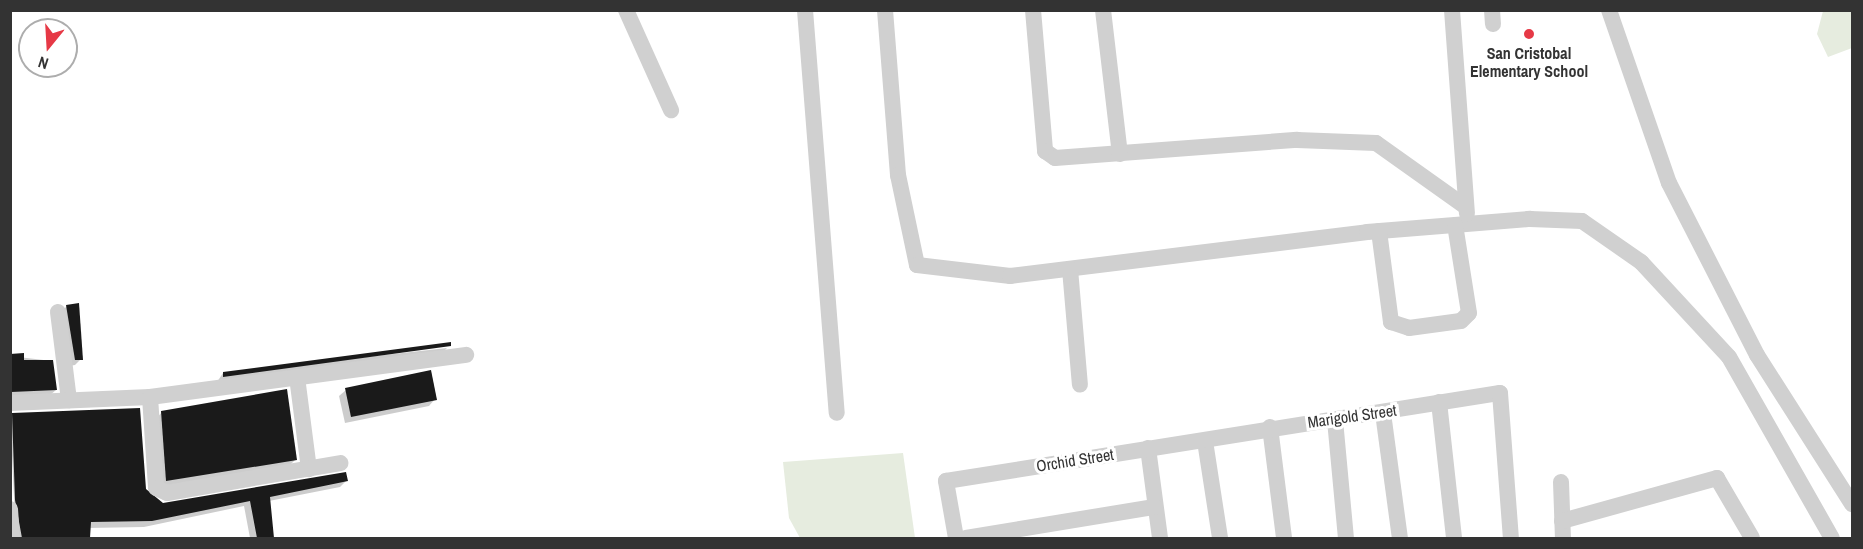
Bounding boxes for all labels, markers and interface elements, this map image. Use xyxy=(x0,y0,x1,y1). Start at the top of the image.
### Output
north arrow xyxy=(18,18,78,78)
marker: San Cristobal Elementary School xyxy=(1522,27,1536,41)
place label: San Cristobal Elementary School xyxy=(1470,43,1588,81)
text: N xyxy=(35,51,51,75)
street label: Marigold Street xyxy=(1306,400,1398,432)
street label: Orchid Street xyxy=(1035,444,1115,476)

